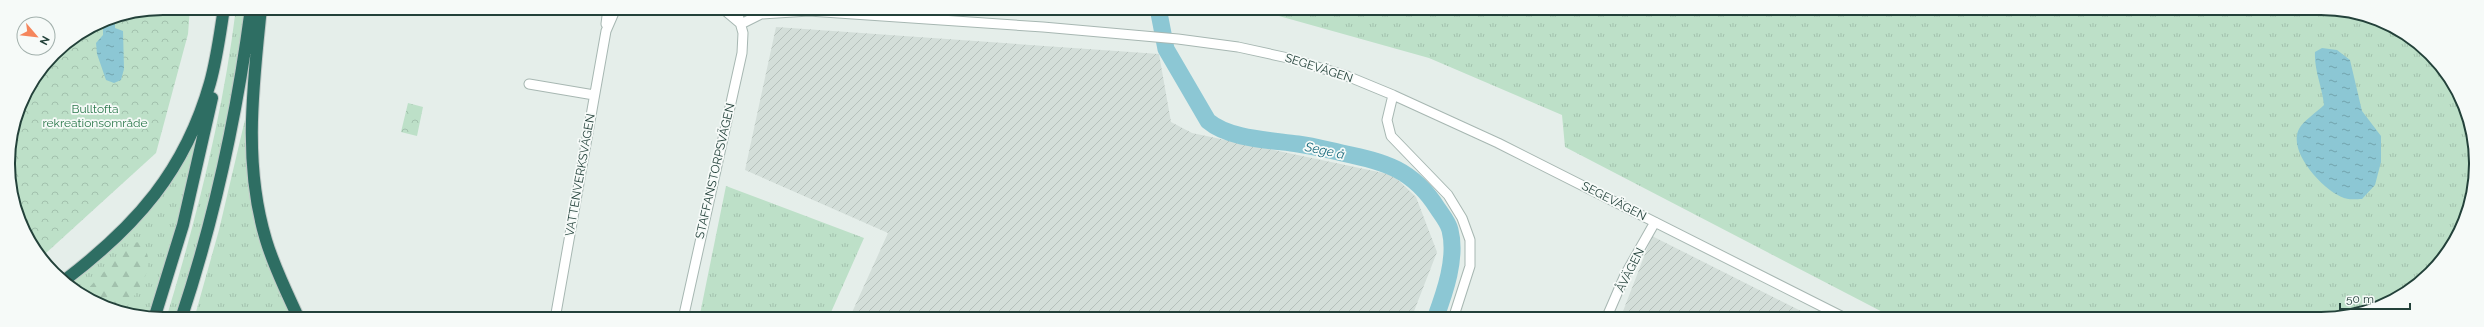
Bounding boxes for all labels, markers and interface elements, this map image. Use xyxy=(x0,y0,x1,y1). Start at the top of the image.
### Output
north arrow xyxy=(16,16,56,56)
text: N xyxy=(37,34,52,47)
street label: SEGEVÄGEN xyxy=(1283,50,1355,86)
park label: Bulltofta rekreationsområde xyxy=(43,102,147,130)
street label: STAFFANSTORPSVÄGEN xyxy=(693,102,737,240)
street label: VATTENVERKSVÄGEN xyxy=(562,113,598,237)
water label: Sege å xyxy=(1303,139,1346,162)
street label: SEGEVÄGEN xyxy=(1579,179,1649,223)
street label: ÅVÄGEN xyxy=(1613,246,1647,294)
scale bar xyxy=(2340,285,2410,311)
text: 50 m xyxy=(2346,292,2374,306)

